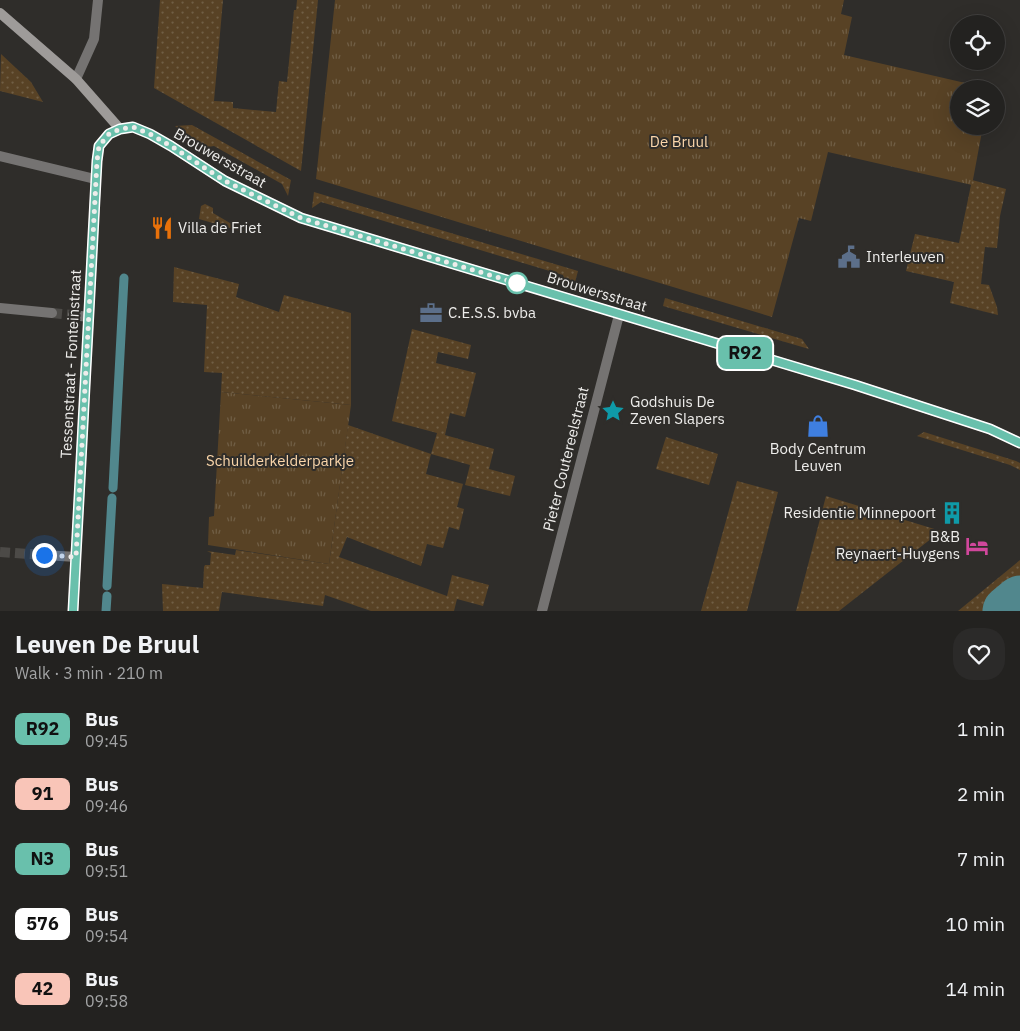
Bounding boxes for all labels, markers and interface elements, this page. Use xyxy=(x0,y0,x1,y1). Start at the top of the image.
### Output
map controls xyxy=(950,15,1005,135)
button: locate xyxy=(950,15,1005,70)
button: layers xyxy=(950,80,1005,135)
street label: Brouwersstraat xyxy=(171,123,270,192)
park label: De Bruul xyxy=(650,132,708,151)
restaurant icon: Villa de Friet xyxy=(149,215,175,241)
place label: Villa de Friet xyxy=(178,218,262,237)
public building icon: Interleuven xyxy=(836,244,862,270)
place label: Interleuven xyxy=(866,247,944,266)
street label: Brouwersstraat xyxy=(545,267,650,316)
street label: Tessenstraat - Fonteinstraat xyxy=(56,269,85,459)
unlabelled marker xyxy=(506,272,528,294)
office icon: C.E.S.S. bvba xyxy=(418,300,444,326)
place label: C.E.S.S. bvba xyxy=(448,303,536,322)
line badge: R92 xyxy=(716,337,774,369)
text: R92 xyxy=(728,341,762,364)
street label: Pieter Coutereelstraat xyxy=(538,385,593,533)
place label: Godshuis De Zeven Slapers xyxy=(630,392,725,428)
place icon: Godshuis De Zeven Slapers xyxy=(600,398,626,424)
shop icon: Body Centrum Leuven xyxy=(805,413,831,439)
place label: Body Centrum Leuven xyxy=(770,439,866,475)
park label: Schuilderkelderparkje xyxy=(206,451,354,470)
building icon: Residentie Minnepoort xyxy=(939,500,965,526)
place label: Residentie Minnepoort xyxy=(784,503,936,522)
place label: B&B Reynaert-Huygens xyxy=(836,527,960,563)
hotel icon: B&B Reynaert-Huygens xyxy=(964,533,990,559)
your location xyxy=(32,543,57,568)
text: Leuven De Bruul xyxy=(15,628,199,660)
button: heart xyxy=(953,628,1005,680)
text: Walk · 3 min · 210 m xyxy=(15,663,163,683)
text: Bus xyxy=(85,707,119,731)
text: R92 xyxy=(26,717,59,740)
text: 1 min xyxy=(957,717,1005,741)
text: 09:45 xyxy=(85,731,128,751)
text: Bus xyxy=(85,772,119,796)
text: 91 xyxy=(32,782,53,805)
text: 2 min xyxy=(957,782,1005,806)
text: 09:46 xyxy=(85,796,128,816)
text: Bus xyxy=(85,837,119,861)
text: N3 xyxy=(31,847,54,870)
text: 7 min xyxy=(957,847,1005,871)
text: 09:51 xyxy=(85,861,128,881)
text: Bus xyxy=(85,902,119,926)
text: 576 xyxy=(26,912,59,935)
text: 10 min xyxy=(946,912,1005,936)
text: 09:54 xyxy=(85,926,128,946)
text: Bus xyxy=(85,967,119,991)
text: 42 xyxy=(32,977,53,1000)
text: 14 min xyxy=(946,977,1005,1001)
text: 09:58 xyxy=(85,991,128,1011)

